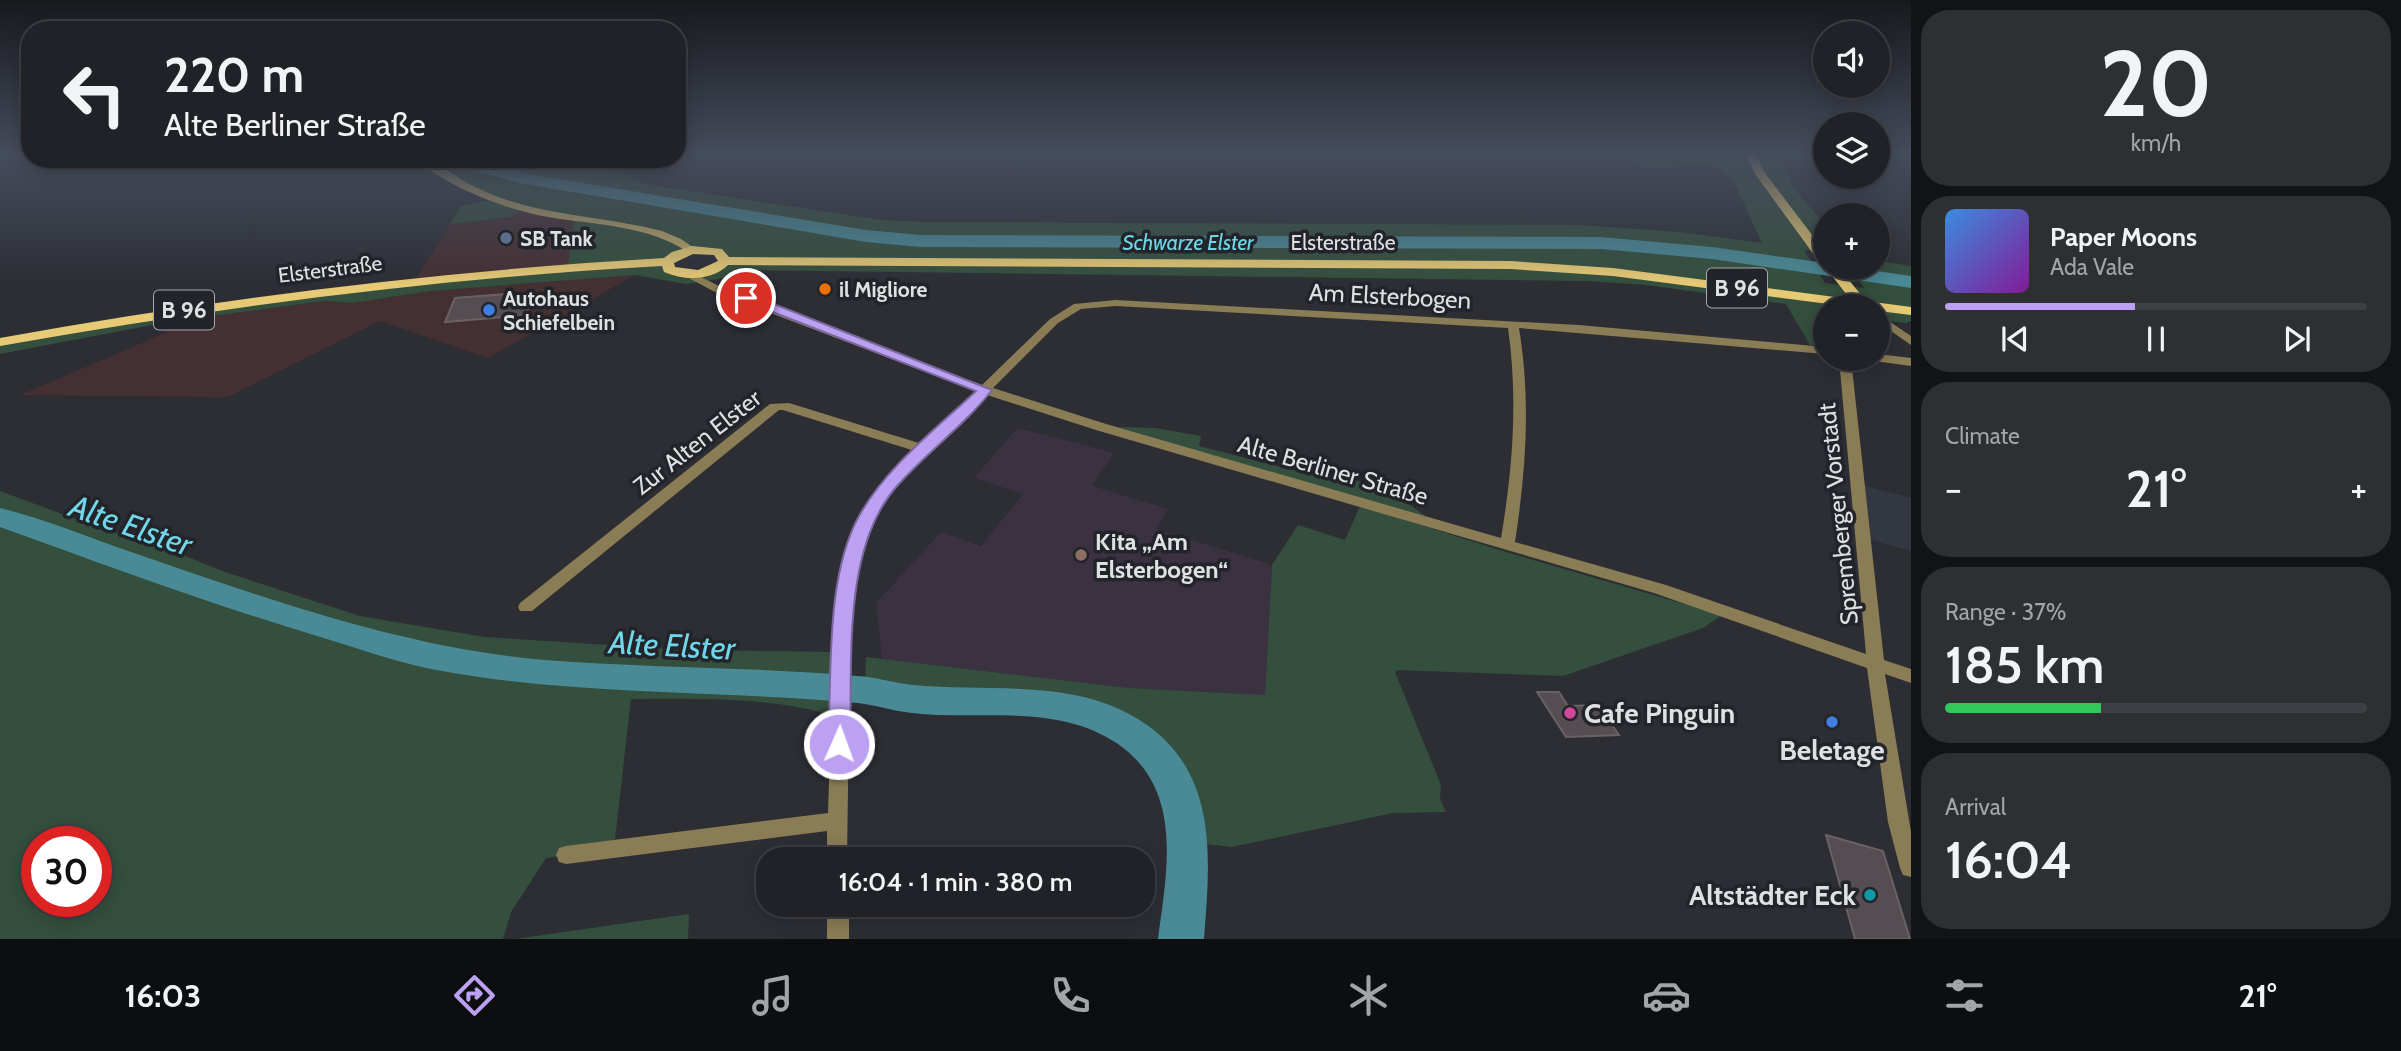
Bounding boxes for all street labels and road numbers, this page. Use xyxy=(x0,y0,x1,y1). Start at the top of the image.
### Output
street label: Elsterstraße xyxy=(1291,230,1396,255)
street label: Elsterstraße xyxy=(276,250,384,288)
road number: B 96 xyxy=(1707,268,1767,308)
street label: Am Elsterbogen xyxy=(1308,277,1472,315)
road number: B 96 xyxy=(154,290,214,330)
street label: Zur Alten Elster xyxy=(627,383,767,501)
street label: Spremberger Vorstadt xyxy=(1812,402,1864,626)
street label: Alte Berliner Straße xyxy=(1235,429,1431,511)

